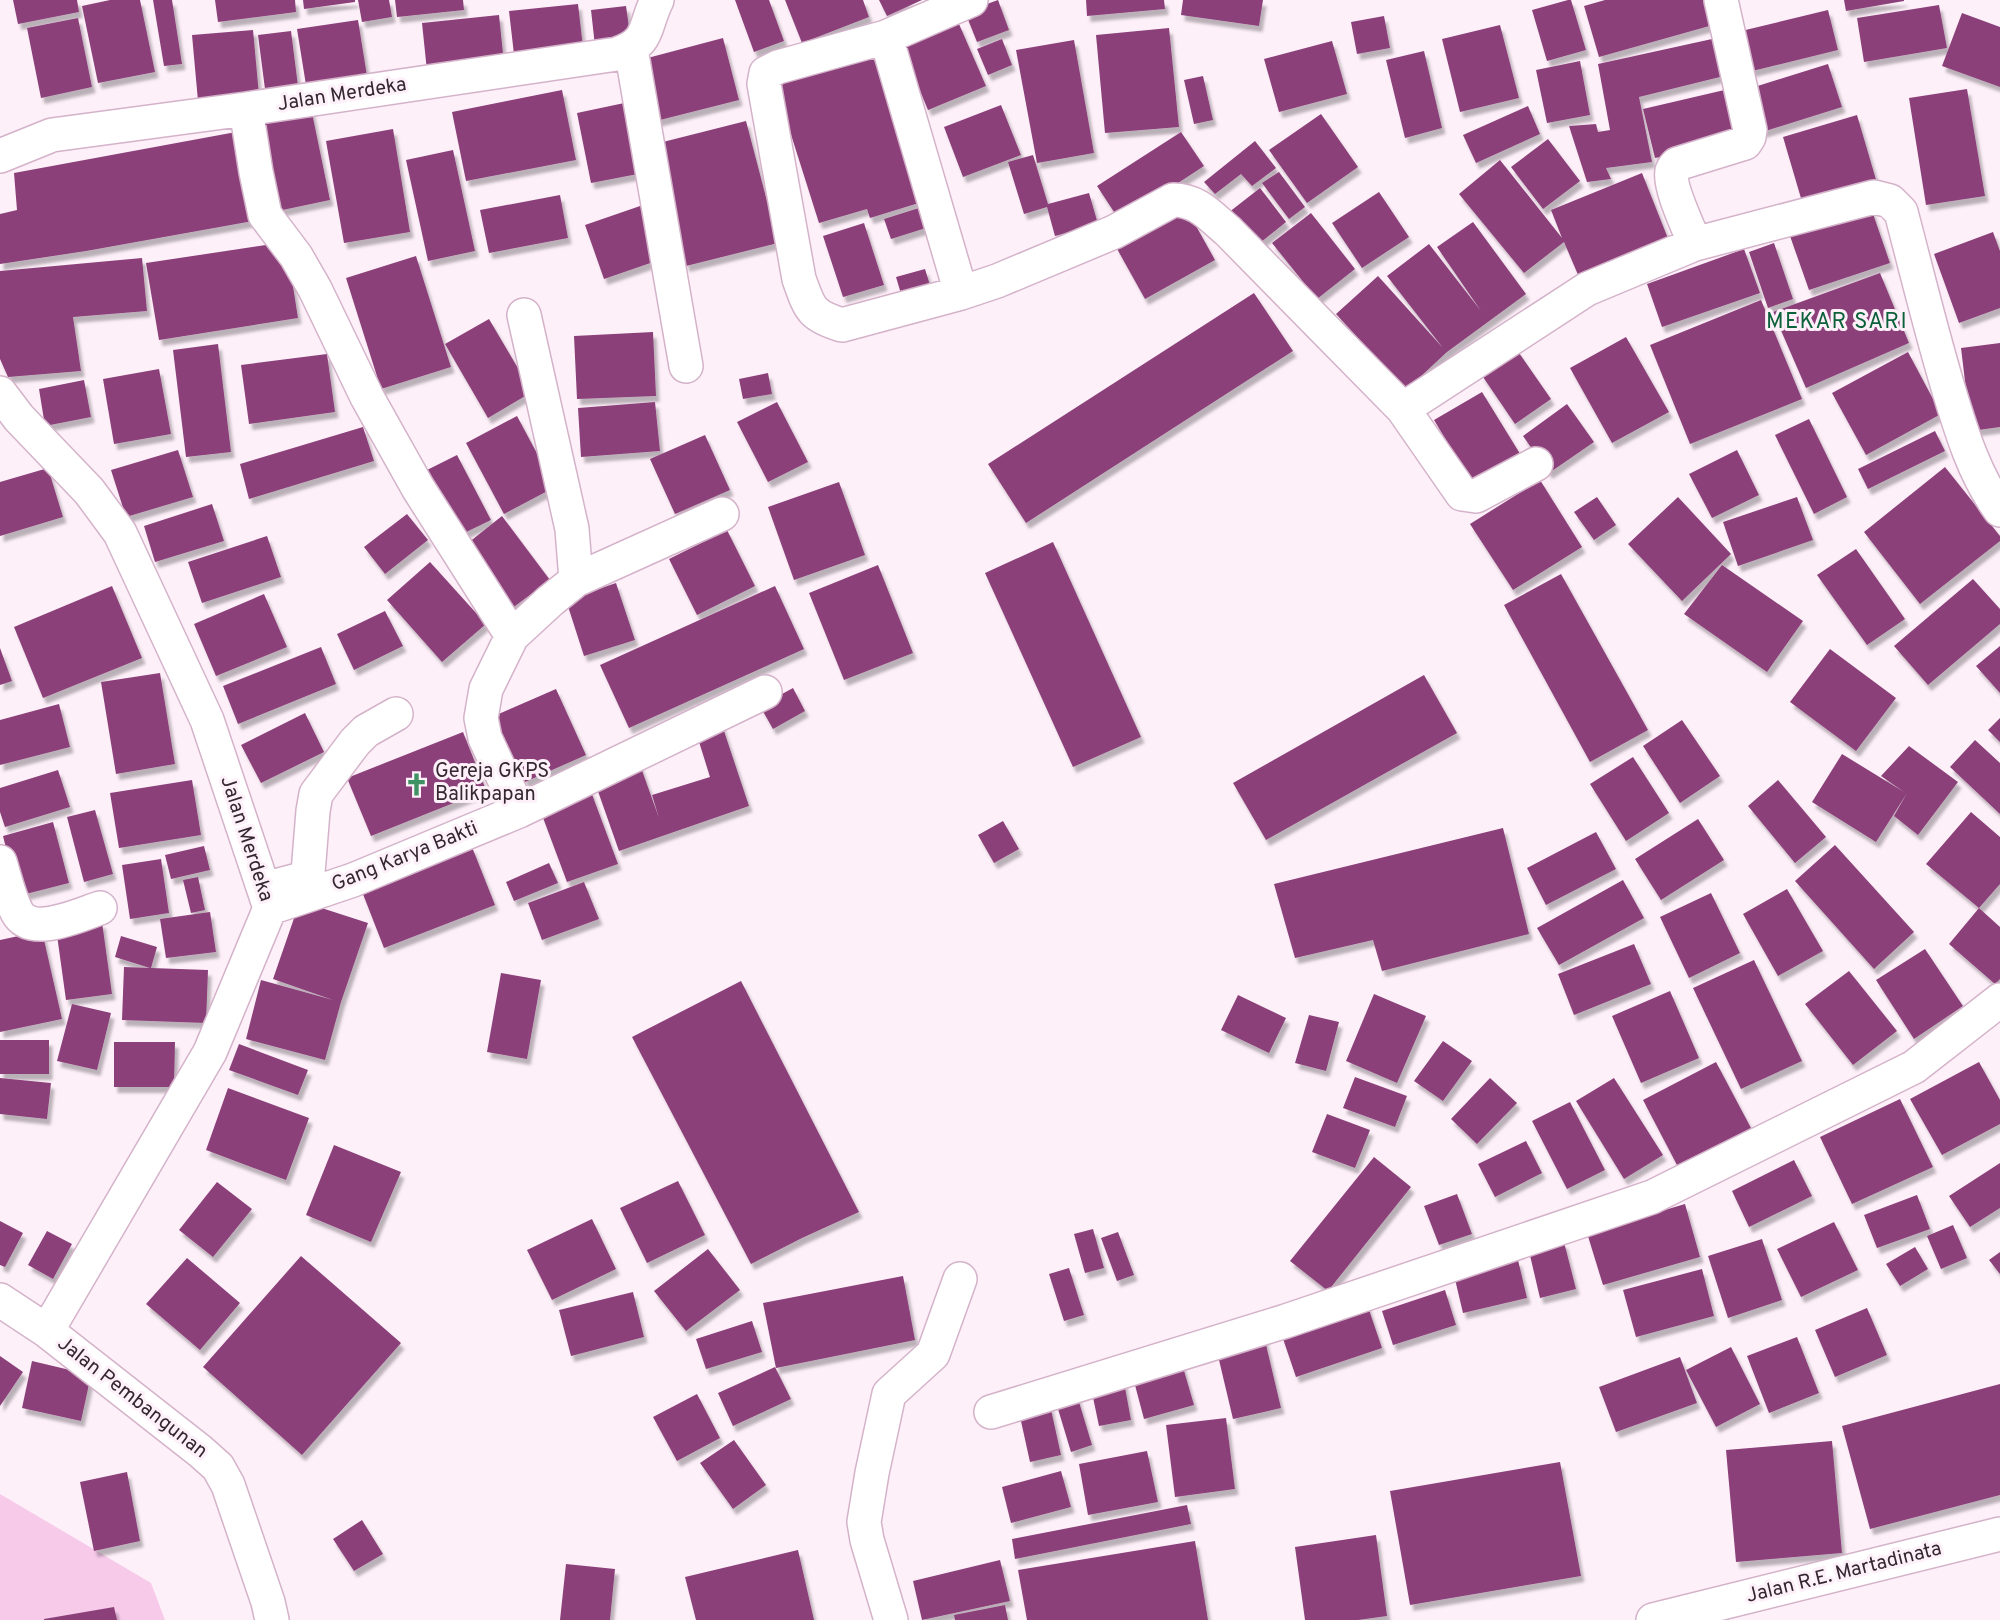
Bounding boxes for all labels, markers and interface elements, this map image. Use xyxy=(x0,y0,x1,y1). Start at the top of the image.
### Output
street label: Jalan Merdeka xyxy=(276,72,408,118)
district label: MEKAR SARI xyxy=(1766,309,1908,336)
place label: Gereja GKPS Balikpapan xyxy=(435,759,549,808)
church icon: Gereja GKPS Balikpapan xyxy=(404,771,430,797)
street label: Jalan Merdeka xyxy=(213,773,279,905)
street label: Gang Karya Bakti xyxy=(328,816,482,898)
street label: Jalan Pembangunan xyxy=(52,1331,212,1465)
street label: Jalan R.E. Martadinata xyxy=(1744,1536,1944,1610)

